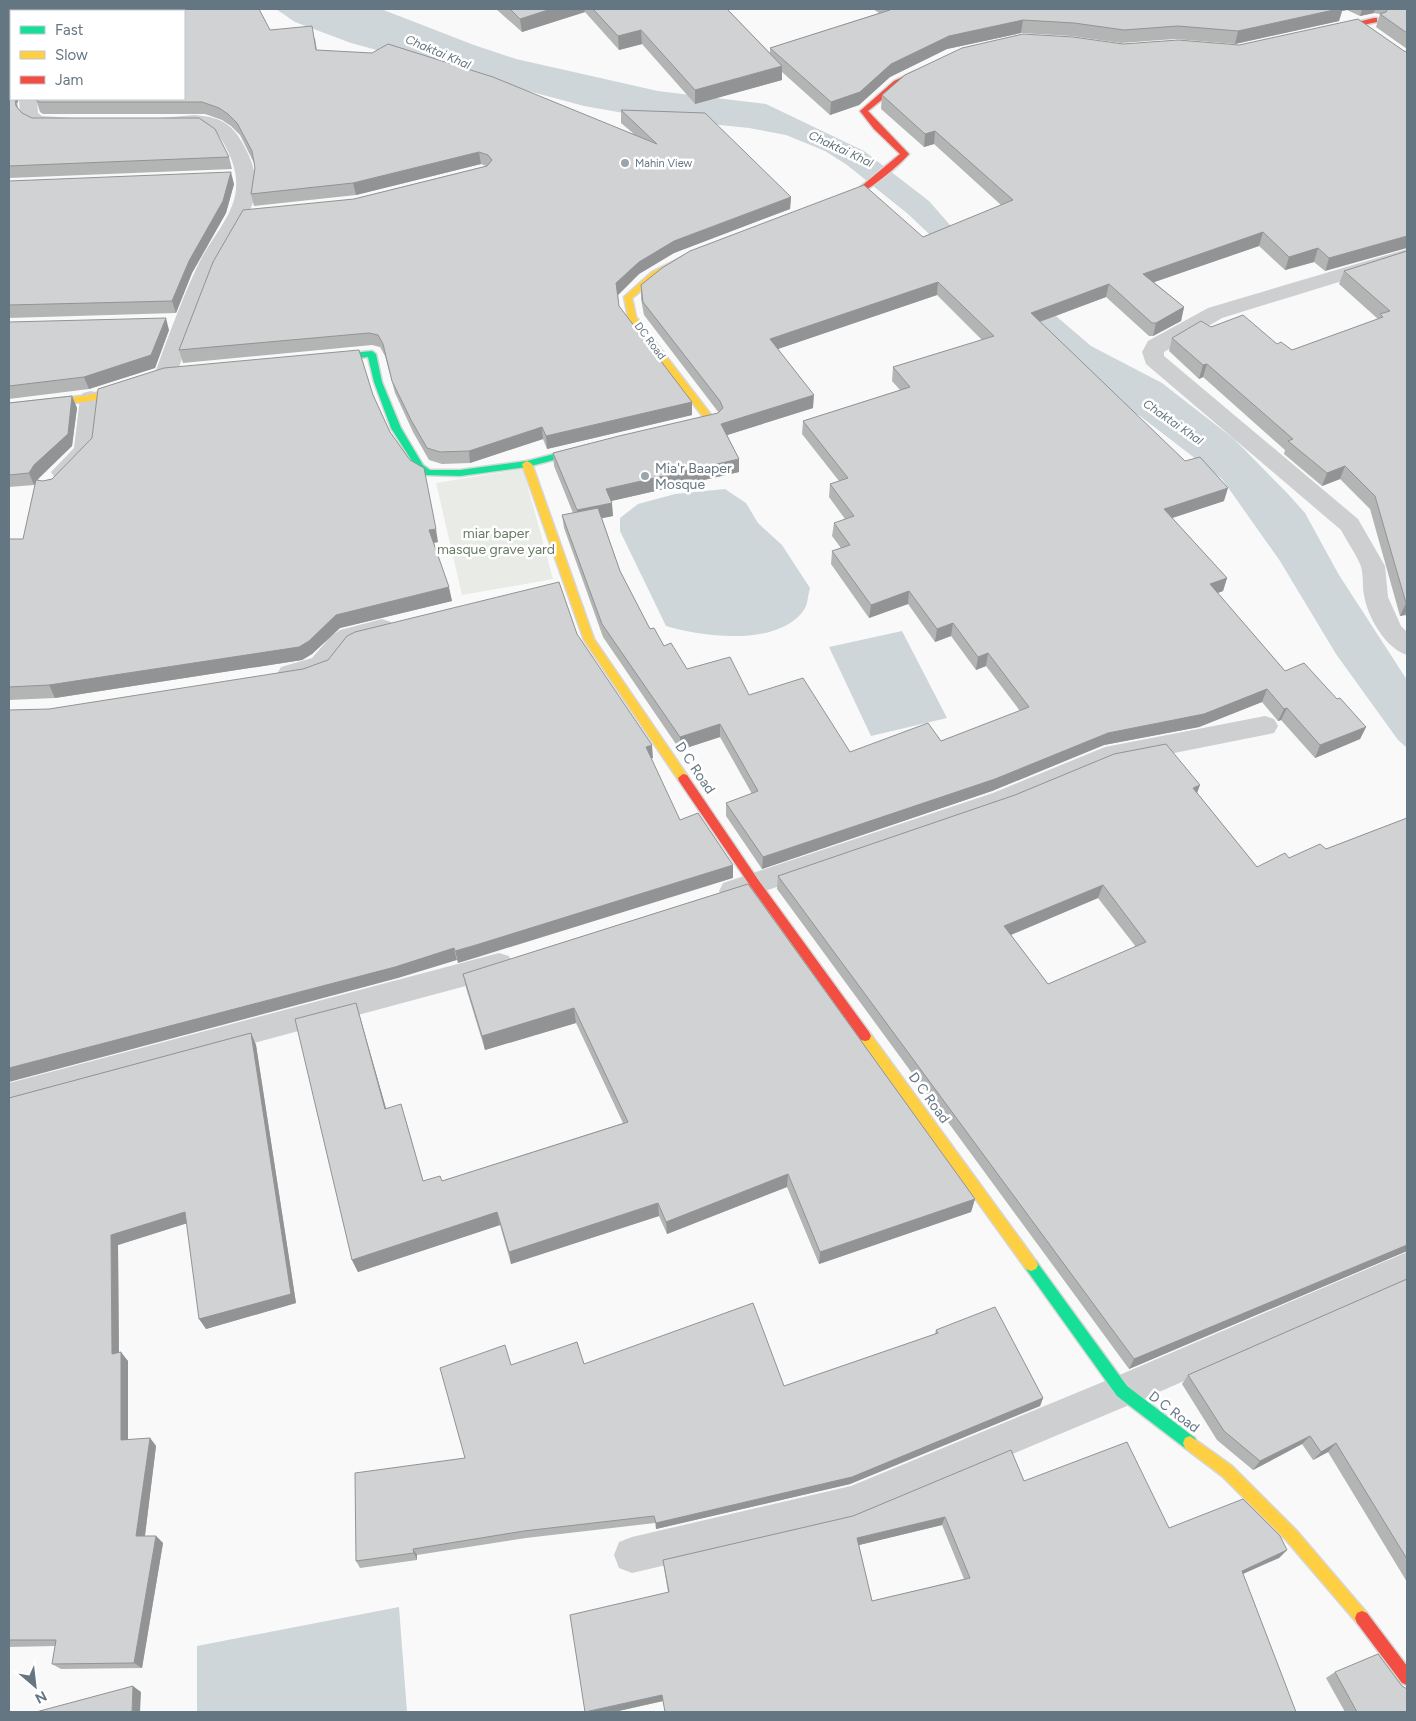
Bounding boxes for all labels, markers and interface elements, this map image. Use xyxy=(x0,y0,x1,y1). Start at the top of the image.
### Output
legend xyxy=(10,10,185,100)
text: Fast xyxy=(55,21,84,39)
water label: Chaktai Khal xyxy=(403,32,473,72)
text: Slow xyxy=(55,46,88,64)
text: Jam xyxy=(55,71,83,89)
water label: Chaktai Khal xyxy=(807,128,876,170)
marker: Mahin View xyxy=(619,157,631,169)
place label: Mahin View xyxy=(635,157,692,170)
street label: DC Road xyxy=(632,320,668,362)
water label: Chaktai Khal xyxy=(1141,396,1206,448)
place label: Mia'r Baaper Mosque xyxy=(655,460,732,493)
marker: Mia'r Baaper Mosque xyxy=(639,470,651,482)
park label: miar baper masque grave yard xyxy=(437,525,555,558)
street label: D C Road xyxy=(671,739,719,797)
street label: D C Road xyxy=(905,1069,953,1127)
street label: D C Road xyxy=(1145,1387,1203,1437)
north arrow xyxy=(10,1661,60,1711)
text: N xyxy=(32,1687,50,1707)

